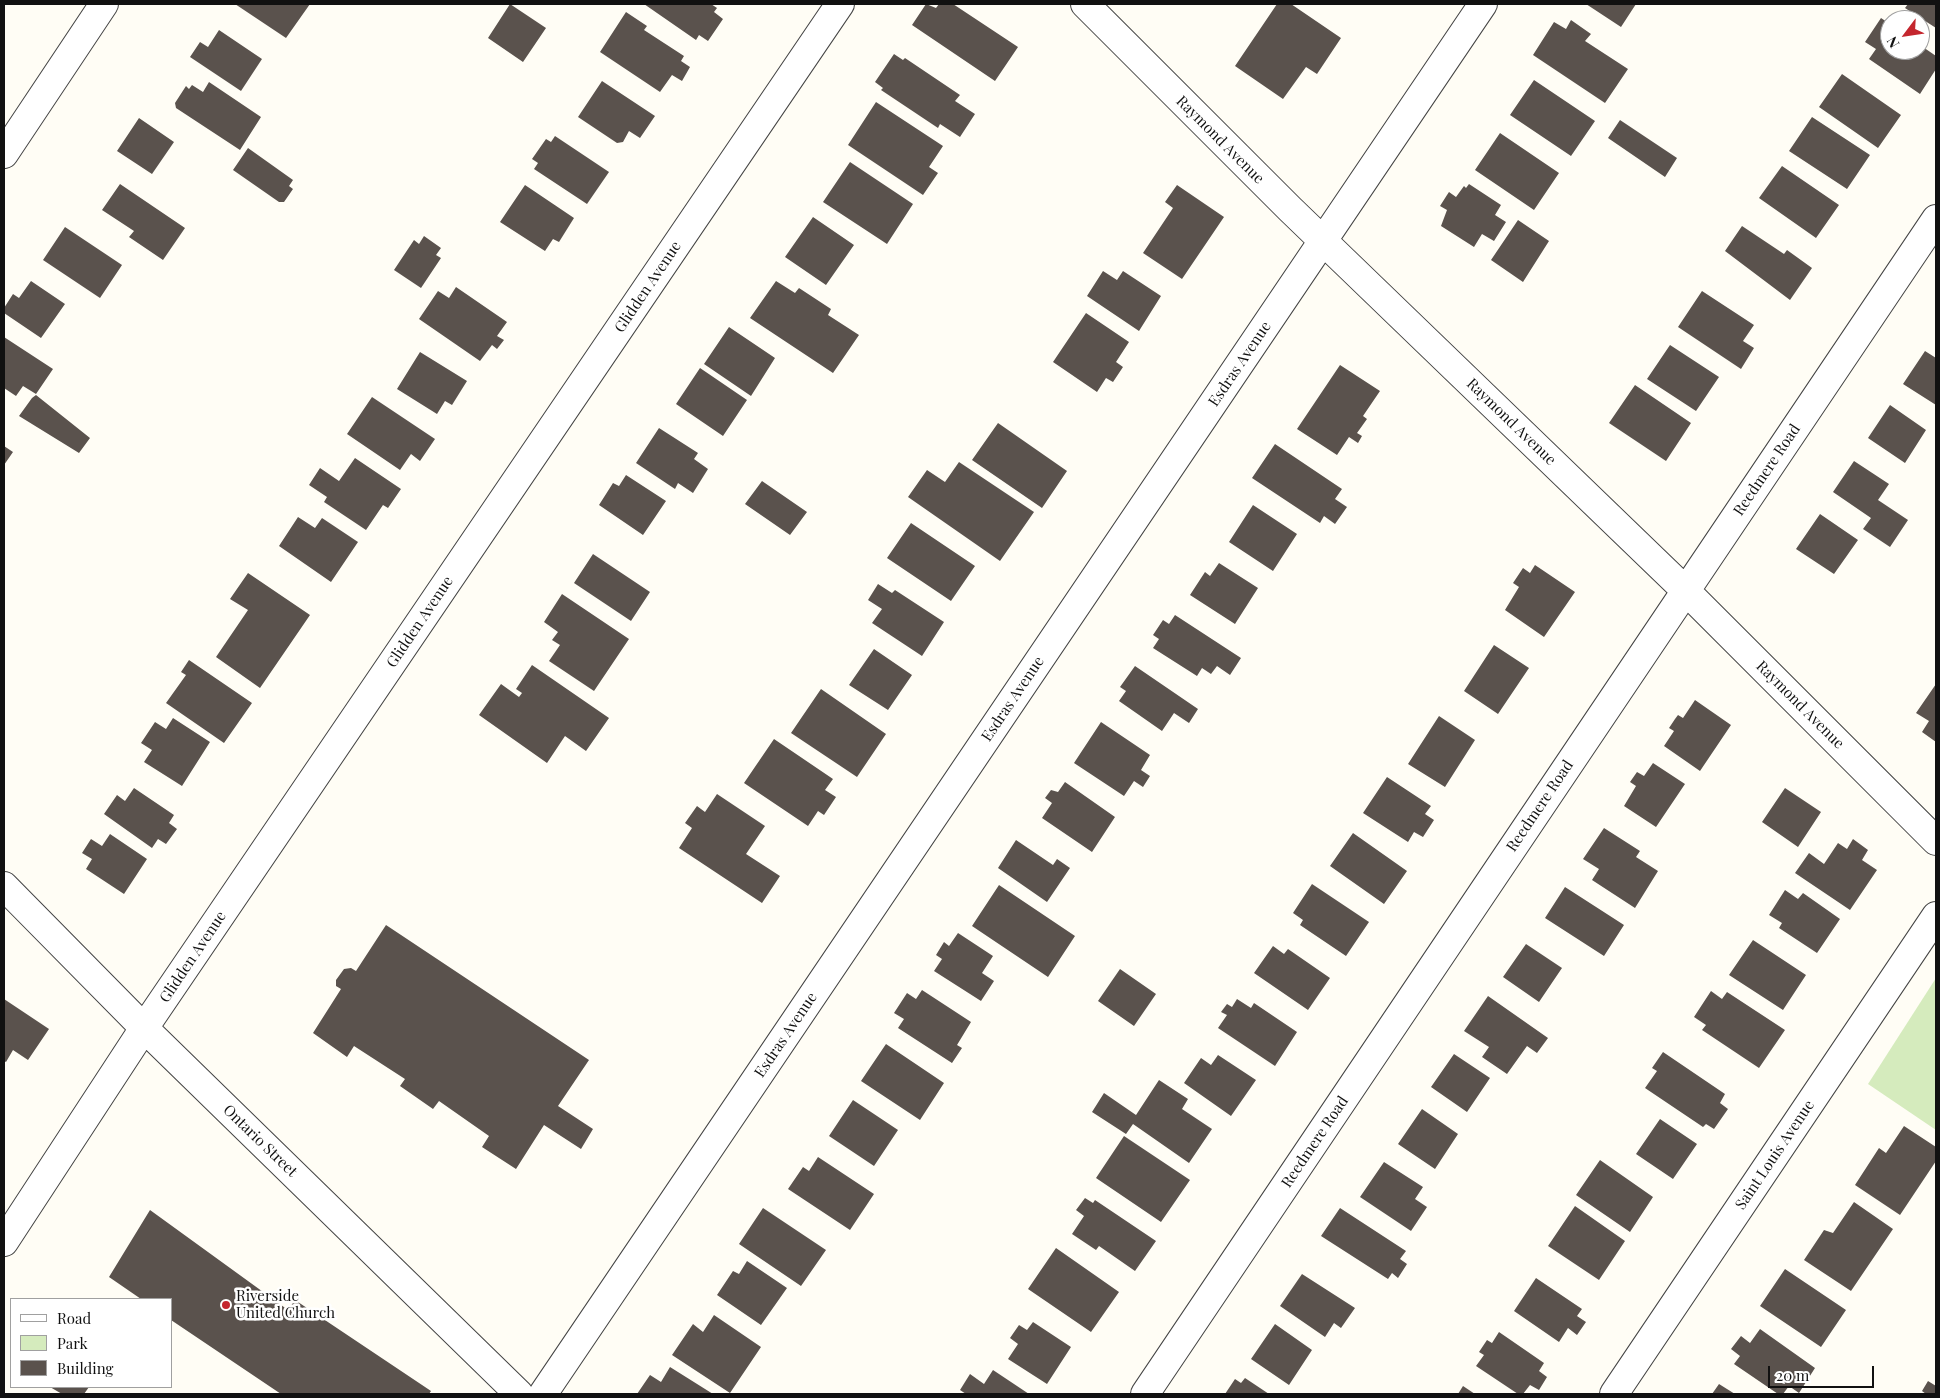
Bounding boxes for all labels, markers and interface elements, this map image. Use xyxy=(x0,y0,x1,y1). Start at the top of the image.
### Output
north arrow xyxy=(1880,10,1930,60)
text: N xyxy=(1882,33,1903,52)
street label: Raymond Avenue xyxy=(1172,92,1268,188)
street label: Glidden Avenue xyxy=(611,238,685,336)
street label: Esdras Avenue xyxy=(1205,318,1275,410)
street label: Raymond Avenue xyxy=(1463,375,1559,469)
street label: Reedmere Road xyxy=(1730,421,1804,519)
street label: Glidden Avenue xyxy=(383,573,457,671)
street label: Esdras Avenue xyxy=(978,653,1048,745)
street label: Raymond Avenue xyxy=(1752,657,1848,753)
street label: Reedmere Road xyxy=(1503,757,1577,855)
street label: Glidden Avenue xyxy=(156,908,230,1006)
street label: Esdras Avenue xyxy=(751,989,821,1081)
street label: Reedmere Road xyxy=(1278,1093,1352,1191)
street label: Saint Louis Avenue xyxy=(1732,1097,1818,1213)
street label: Ontario Street xyxy=(219,1101,301,1181)
place label: Riverside United Church xyxy=(236,1287,335,1322)
legend xyxy=(10,1298,172,1388)
marker: Riverside United Church xyxy=(220,1299,232,1311)
text: Road xyxy=(57,1308,91,1328)
text: Park xyxy=(57,1333,88,1353)
scale bar xyxy=(1770,1356,1876,1388)
text: Building xyxy=(57,1358,113,1378)
text: 20 m xyxy=(1776,1365,1809,1385)

